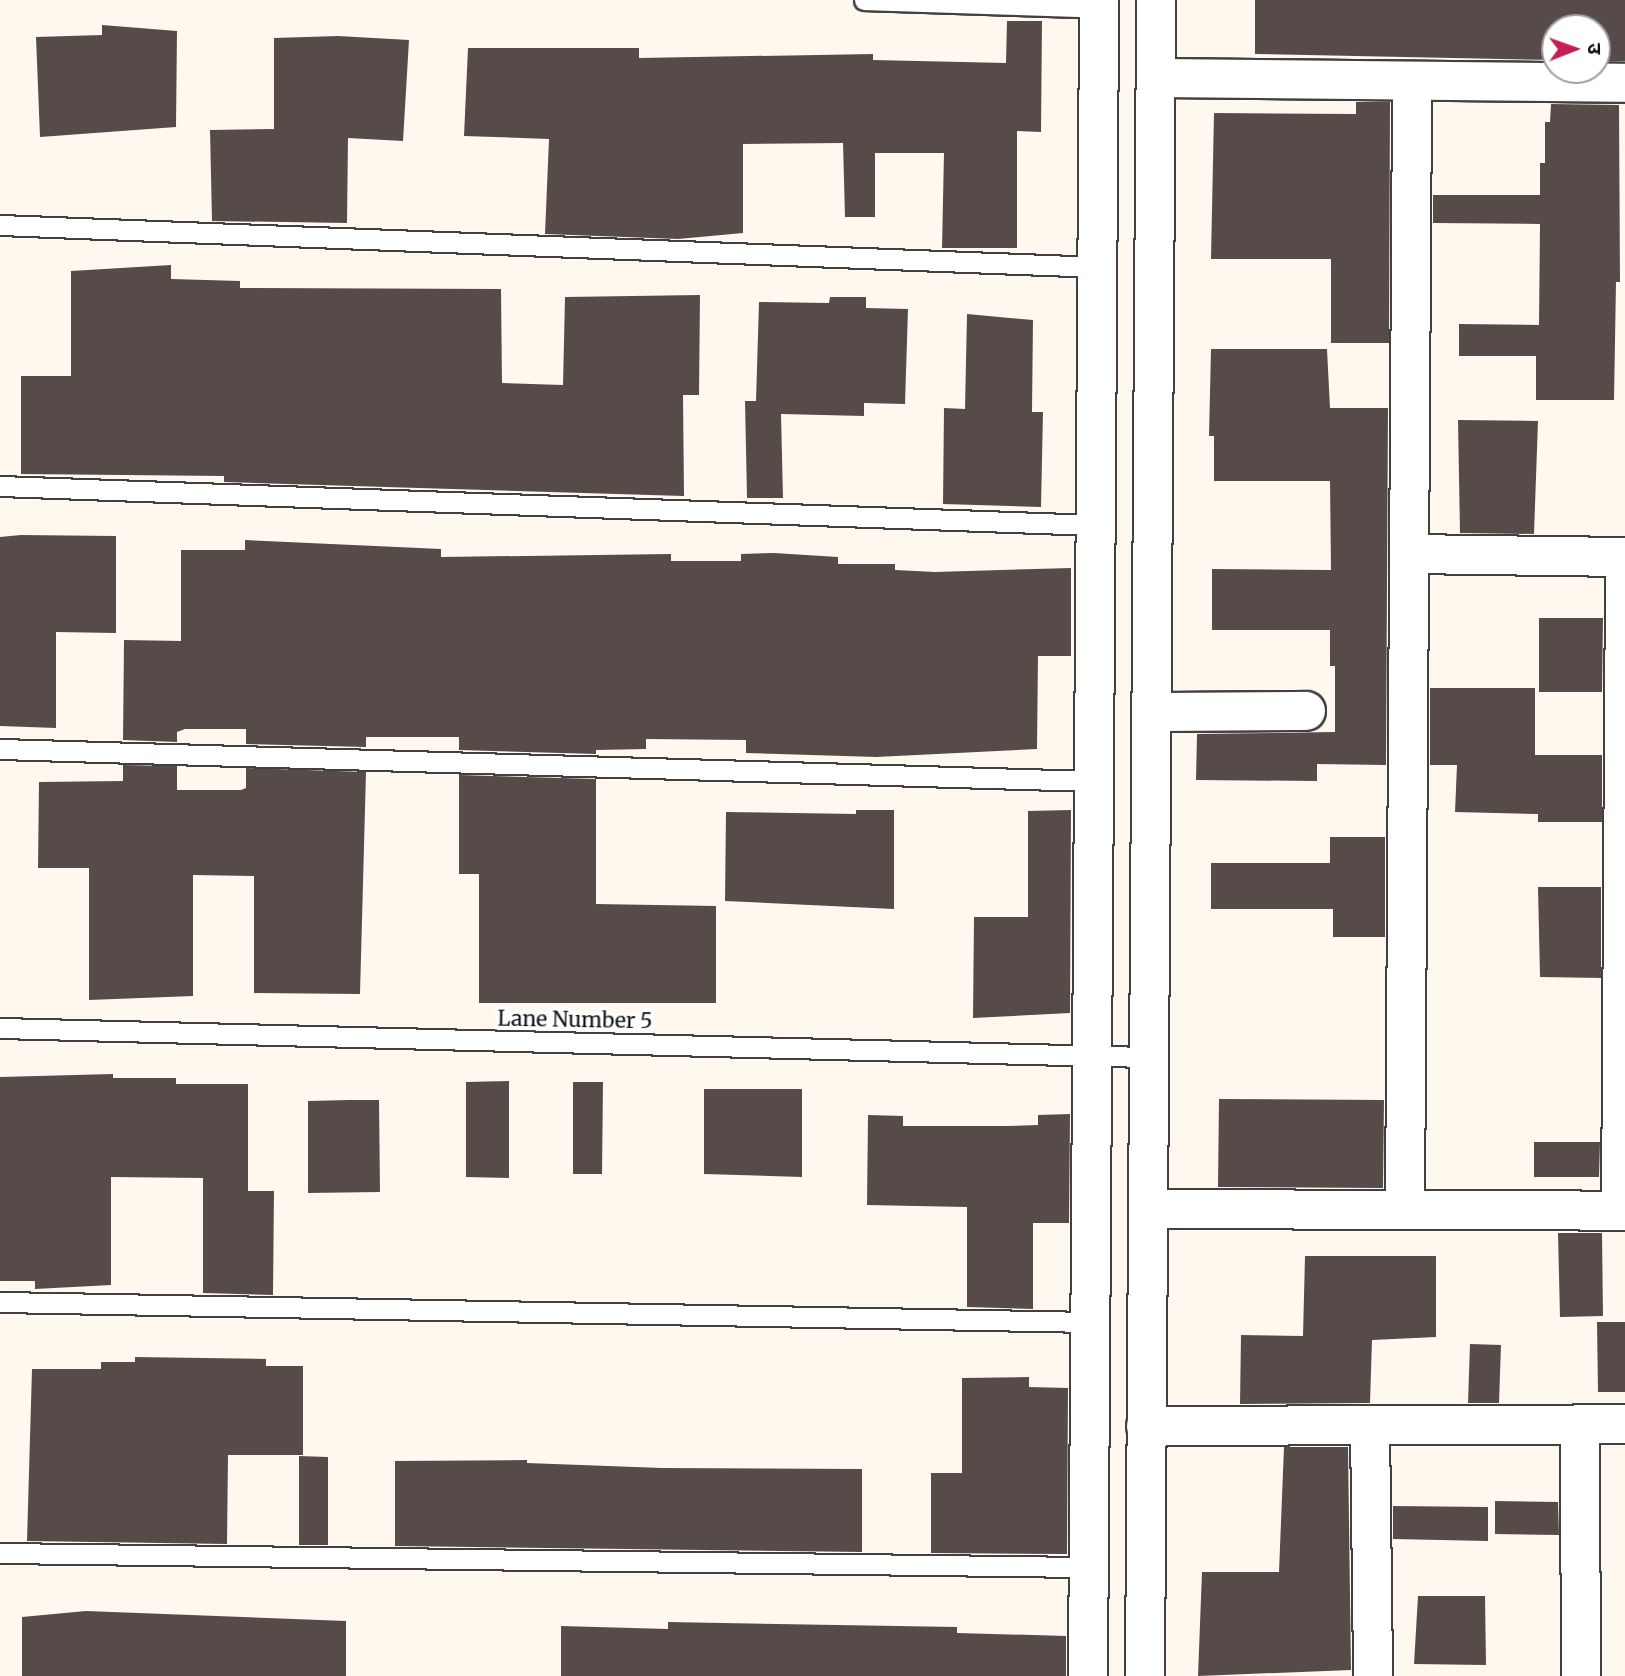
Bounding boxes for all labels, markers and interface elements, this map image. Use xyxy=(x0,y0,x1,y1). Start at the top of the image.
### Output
north arrow xyxy=(1541,14,1611,84)
text: उ xyxy=(1583,43,1607,54)
street label: Lane Number 5 xyxy=(497,1006,653,1034)

